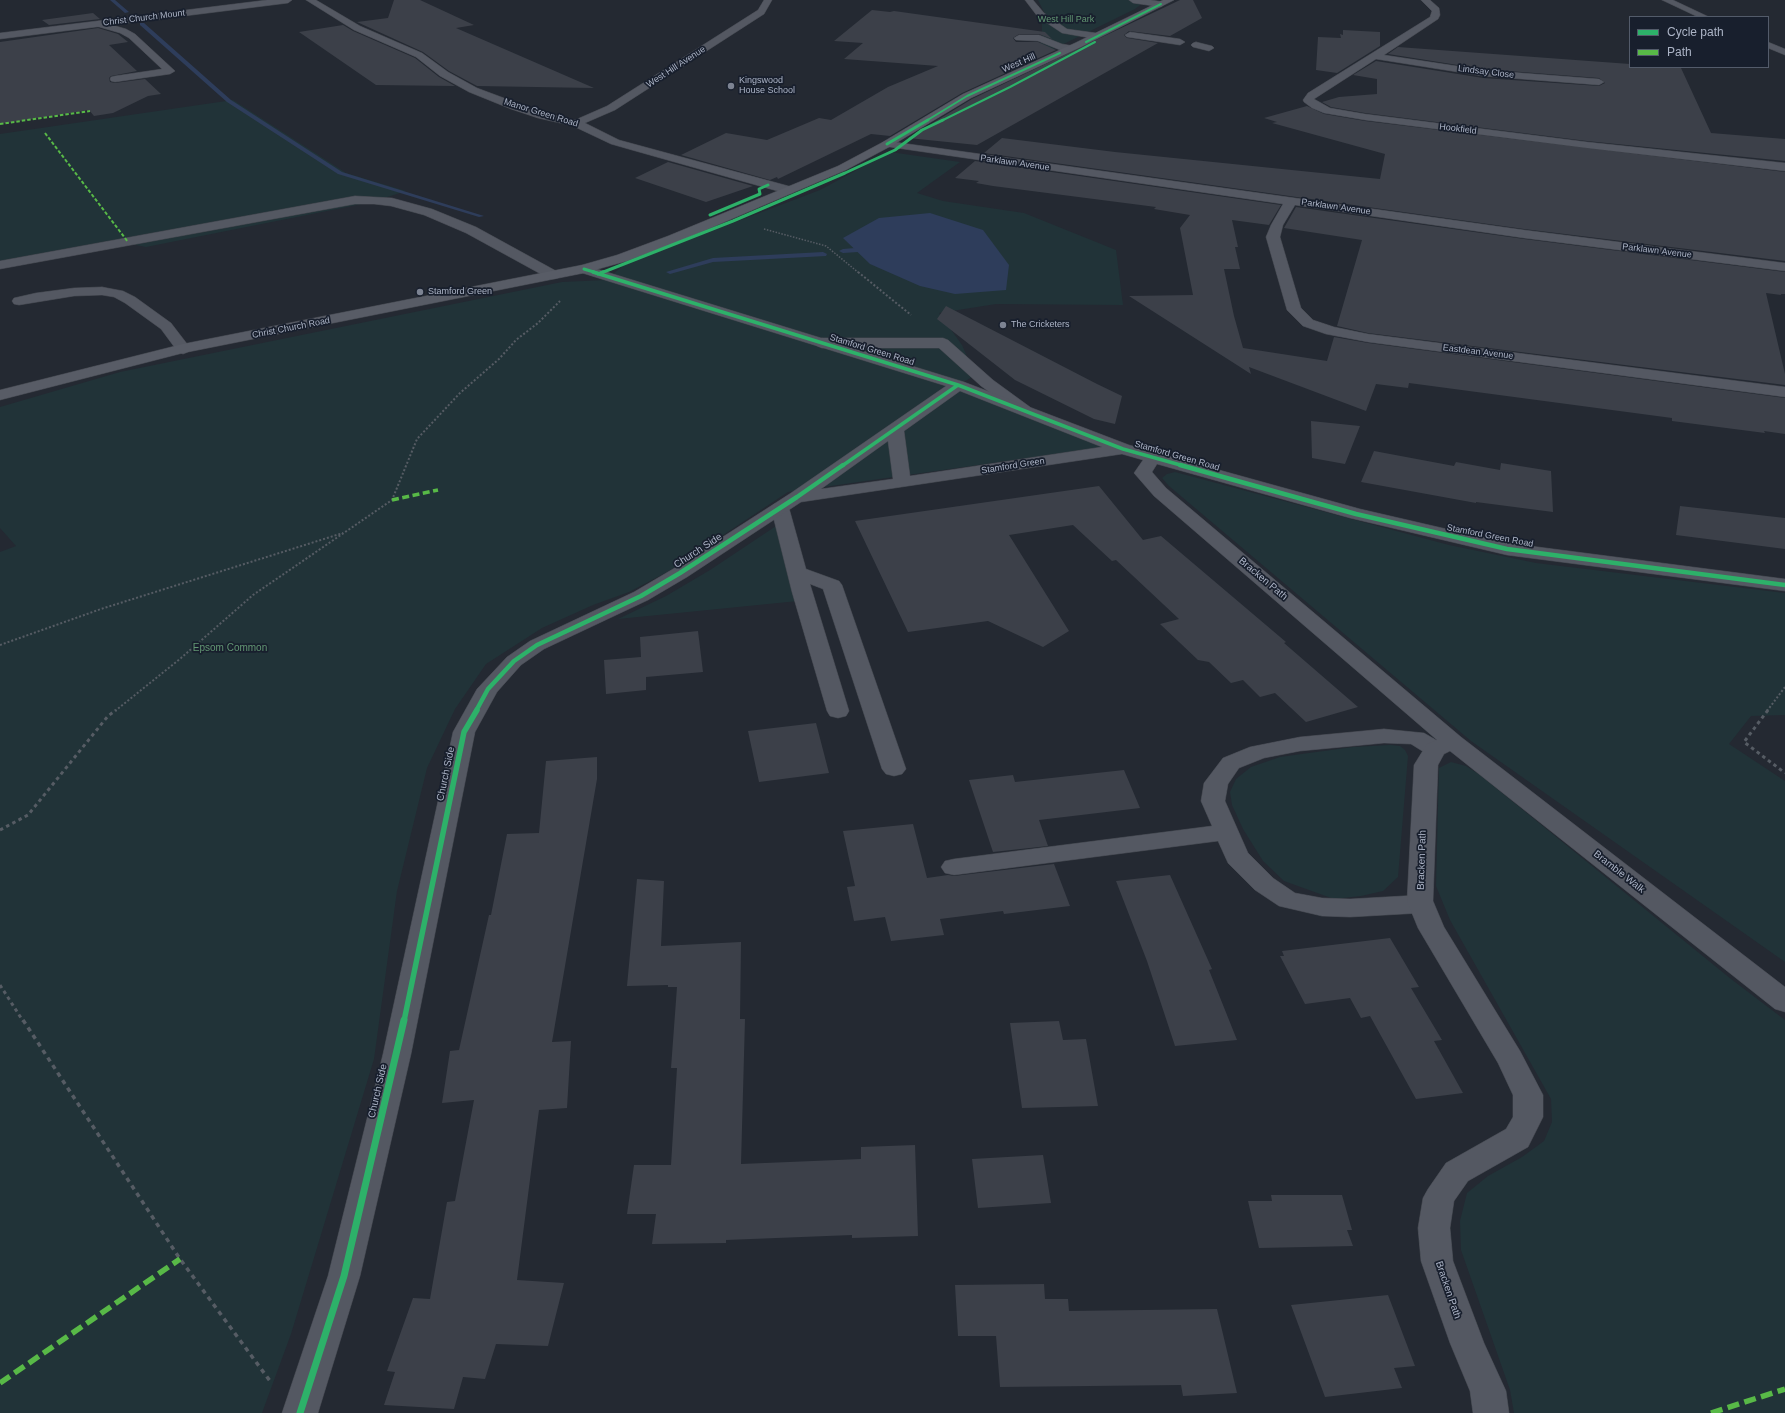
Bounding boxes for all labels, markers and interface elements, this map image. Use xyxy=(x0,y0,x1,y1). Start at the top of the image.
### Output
street label: Christ Church Mount xyxy=(102,8,186,28)
park label: West Hill Park xyxy=(1038,15,1094,25)
legend xyxy=(1629,16,1769,68)
text: Cycle path xyxy=(1667,25,1724,39)
street label: West Hill Avenue xyxy=(644,44,708,90)
text: Path xyxy=(1667,45,1692,59)
street label: West Hill xyxy=(1001,51,1037,75)
street label: Lindsay Close xyxy=(1457,63,1515,81)
place label: Kingswood House School xyxy=(739,76,795,97)
marker: Kingswood House School xyxy=(726,81,736,91)
street label: Manor Green Road xyxy=(503,97,579,129)
street label: Hookfield xyxy=(1439,121,1477,137)
street label: Parklawn Avenue xyxy=(980,153,1050,173)
street label: Parklawn Avenue xyxy=(1301,197,1371,217)
street label: Parklawn Avenue xyxy=(1622,241,1692,261)
marker: Stamford Green xyxy=(415,287,425,297)
place label: Stamford Green xyxy=(428,287,492,297)
street label: Christ Church Road xyxy=(251,315,331,341)
marker: The Cricketers xyxy=(998,320,1008,330)
place label: The Cricketers xyxy=(1011,320,1070,330)
street label: Stamford Green Road xyxy=(828,332,916,368)
street label: Eastdean Avenue xyxy=(1442,342,1514,362)
street label: Stamford Green Road xyxy=(1133,439,1221,473)
street label: Stamford Green xyxy=(981,456,1045,476)
street label: Stamford Green Road xyxy=(1446,522,1534,550)
street label: Church Side xyxy=(672,531,724,571)
street label: Bracken Path xyxy=(1236,555,1290,603)
park label: Epsom Common xyxy=(193,642,267,654)
street label: Church Side xyxy=(434,746,458,802)
street label: Bracken Path xyxy=(1415,830,1429,890)
street label: Bramble Walk xyxy=(1591,848,1647,896)
street label: Church Side xyxy=(366,1063,390,1119)
street label: Bracken Path xyxy=(1433,1260,1463,1320)

